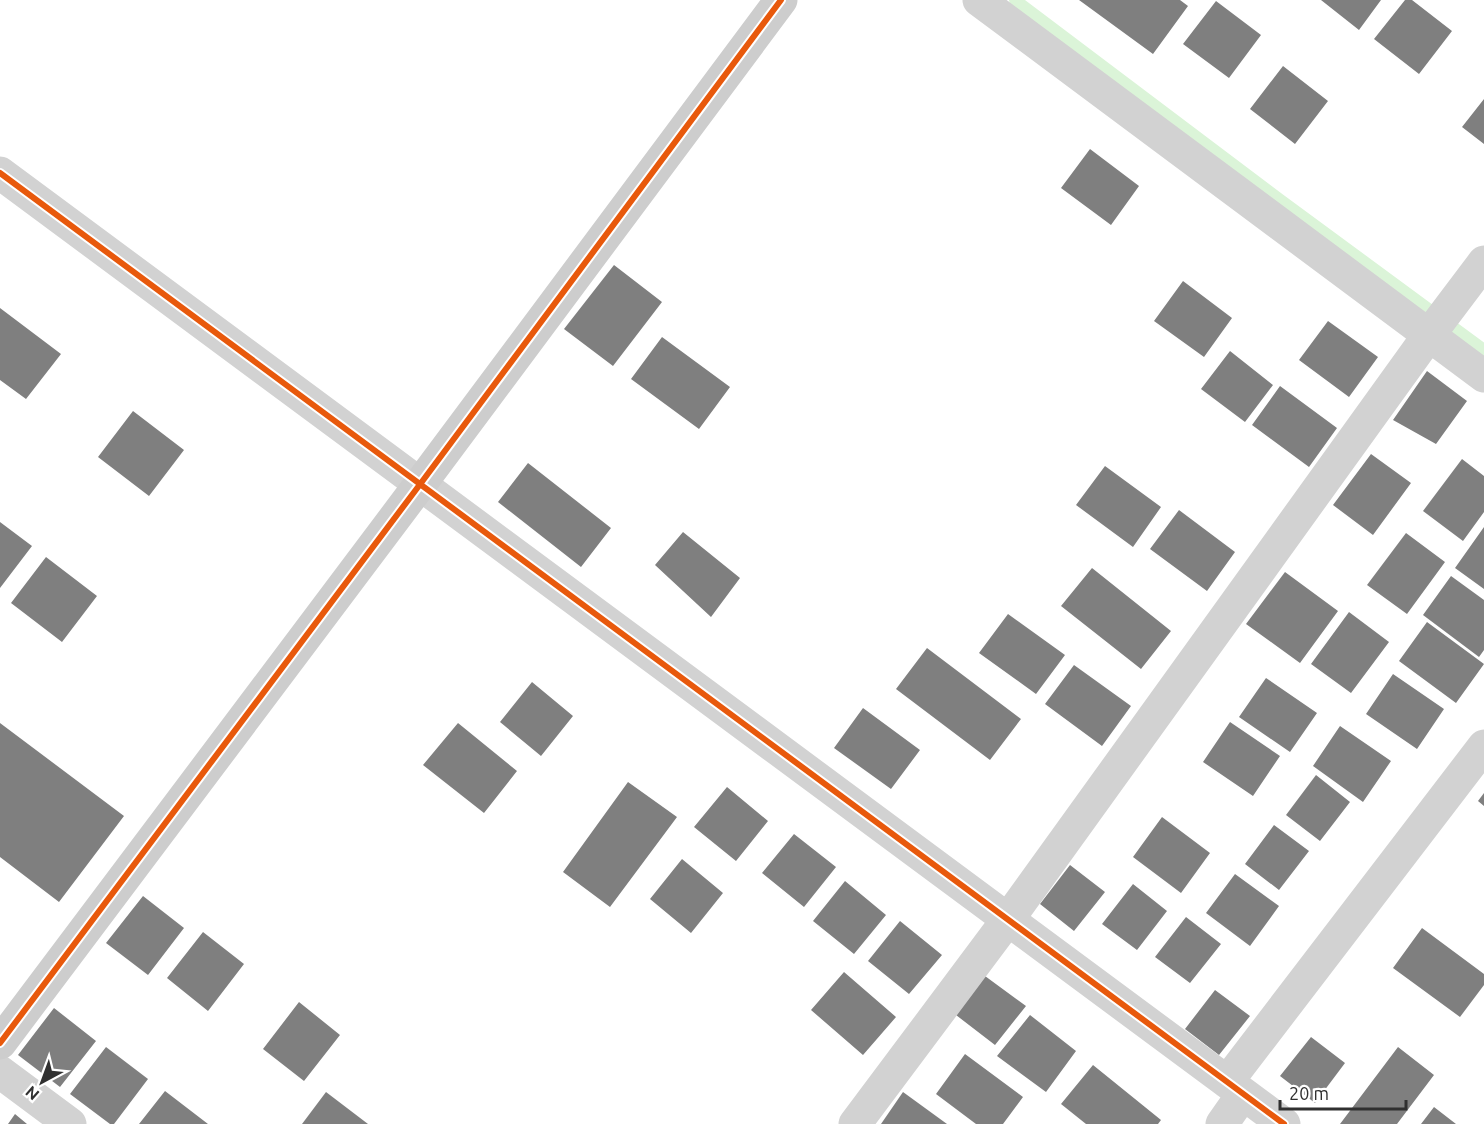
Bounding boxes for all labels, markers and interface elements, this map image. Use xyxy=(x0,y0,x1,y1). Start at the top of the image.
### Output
north arrow xyxy=(12,1052,72,1112)
scale bar xyxy=(1280,1073,1406,1111)
text: N xyxy=(22,1083,43,1104)
text: 20 m xyxy=(1289,1083,1329,1103)

